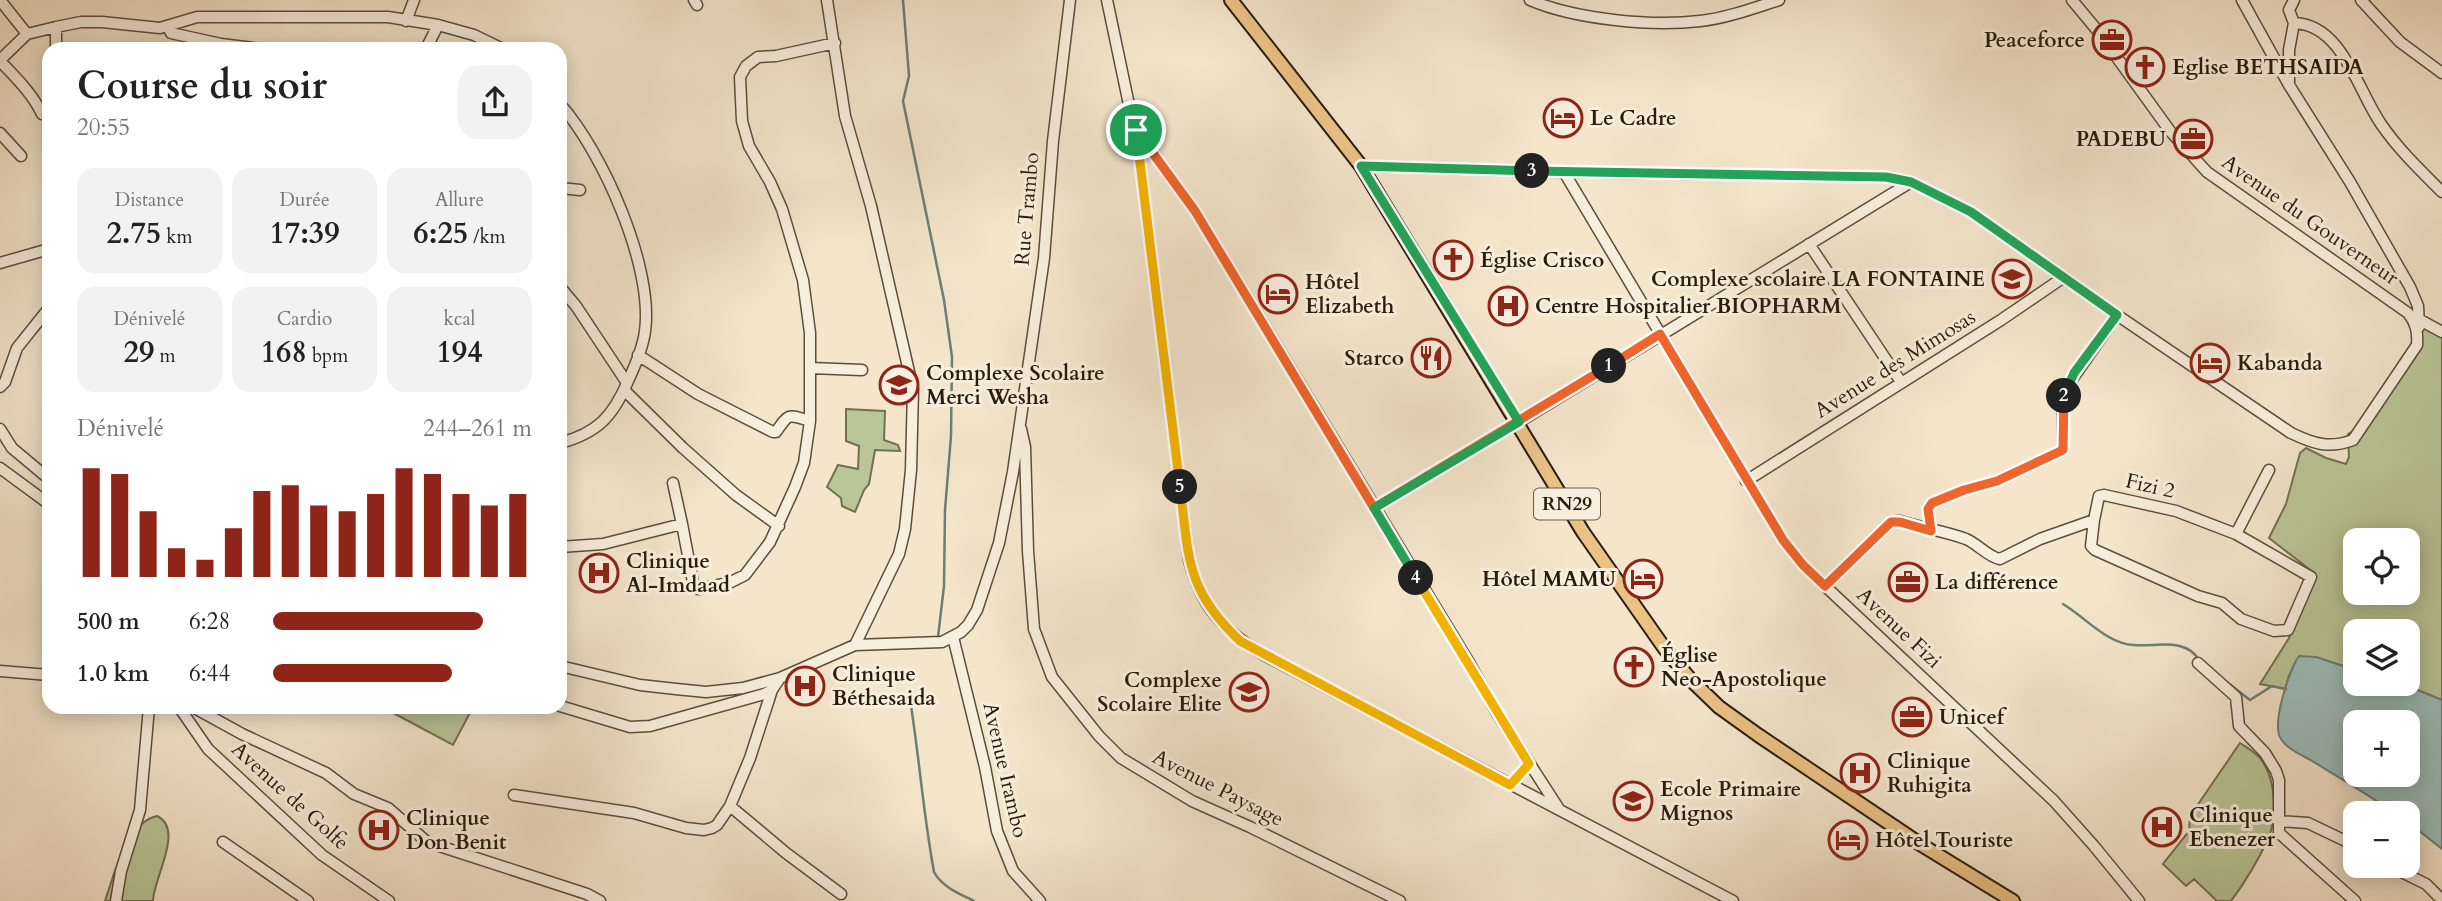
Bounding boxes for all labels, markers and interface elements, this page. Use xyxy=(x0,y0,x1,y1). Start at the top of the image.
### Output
office icon: Peaceforce xyxy=(2091,19,2133,61)
place label: Peaceforce xyxy=(1984,26,2085,55)
church icon: Eglise BETHSAIDA xyxy=(2124,46,2166,88)
place label: Eglise BETHSAIDA xyxy=(2172,53,2364,82)
text: Course du soir xyxy=(77,60,327,112)
button: share xyxy=(458,65,532,139)
hotel icon: Le Cadre xyxy=(1542,97,1584,139)
pin xyxy=(1106,100,1166,160)
place label: Le Cadre xyxy=(1590,104,1676,133)
icon: arrive xyxy=(1117,111,1155,149)
text: 20:55 xyxy=(77,112,130,143)
office icon: PADEBU xyxy=(2172,118,2214,160)
place label: PADEBU xyxy=(2076,125,2166,154)
street label: Avenue du Gouverneur xyxy=(2216,148,2405,292)
street label: Rue Trambo xyxy=(1008,151,1046,267)
pin: 3 xyxy=(1514,154,1550,188)
text: 3 xyxy=(1527,157,1536,183)
text: Distance xyxy=(115,187,184,213)
text: Durée xyxy=(279,187,330,213)
text: Allure xyxy=(435,187,484,213)
text: 2.75 xyxy=(106,213,161,254)
text: 17:39 xyxy=(269,213,340,254)
text: 6:25 xyxy=(413,213,468,254)
text: km xyxy=(161,224,193,250)
text: /km xyxy=(468,224,506,250)
church icon: Église Crisco xyxy=(1432,239,1474,281)
place label: Église Crisco xyxy=(1480,246,1604,275)
school or university icon: Complexe scolaire LA FONTAINE xyxy=(1991,258,2033,300)
place label: Complexe scolaire LA FONTAINE xyxy=(1651,265,1985,294)
place label: Hôtel Elizabeth xyxy=(1305,268,1394,321)
hotel icon: Hôtel Elizabeth xyxy=(1257,273,1299,315)
hospital icon: Centre Hospitalier BIOPHARM xyxy=(1487,285,1529,327)
place label: Centre Hospitalier BIOPHARM xyxy=(1535,292,1842,321)
street label: Avenue des Mimosas xyxy=(1809,303,1981,425)
text: Dénivelé xyxy=(114,306,185,332)
text: Cardio xyxy=(277,306,332,332)
text: kcal xyxy=(444,306,475,332)
text: 29 xyxy=(124,332,154,373)
text: 168 xyxy=(261,332,307,373)
text: 194 xyxy=(436,332,483,373)
restaurant icon: Starco xyxy=(1410,337,1452,379)
hotel icon: Kabanda xyxy=(2189,342,2231,384)
text: m xyxy=(154,343,175,369)
text: bpm xyxy=(307,343,348,369)
place label: Starco xyxy=(1345,344,1404,373)
pin: 1 xyxy=(1592,348,1626,384)
place label: Kabanda xyxy=(2237,349,2323,378)
text: 1 xyxy=(1604,352,1613,378)
place label: Complexe Scolaire Merci Wesha xyxy=(926,359,1105,412)
school or university icon: Complexe Scolaire Merci Wesha xyxy=(878,364,920,406)
pin: 2 xyxy=(2046,378,2082,414)
text: 2 xyxy=(2059,382,2068,408)
text: Dénivelé xyxy=(77,413,164,444)
text: 244–261 m xyxy=(423,413,532,444)
street label: Fizi 2 xyxy=(2123,466,2178,506)
pin: 5 xyxy=(1162,470,1198,504)
text: 5 xyxy=(1175,473,1184,499)
road number: RN29 xyxy=(1534,489,1600,520)
map controls xyxy=(2343,528,2420,878)
button: locate xyxy=(2343,528,2420,605)
place label: Clinique Al-Imdaad xyxy=(626,547,730,600)
hospital icon: Clinique Al-Imdaad xyxy=(578,552,620,594)
hotel icon: Hôtel MAMU xyxy=(1622,558,1664,600)
pin: 4 xyxy=(1398,560,1434,596)
office icon: La différence xyxy=(1887,561,1929,603)
text: 4 xyxy=(1411,564,1420,590)
place label: Hôtel MAMU xyxy=(1482,565,1616,594)
place label: La différence xyxy=(1935,568,2058,597)
street label: Avenue Fizi xyxy=(1850,581,1948,675)
text: 500 m xyxy=(77,606,140,637)
text: 6:28 xyxy=(189,606,230,637)
button: layers xyxy=(2343,619,2420,696)
place label: Église Neo-Apostolique xyxy=(1661,641,1827,694)
church icon: Église Neo-Apostolique xyxy=(1613,646,1655,688)
text: 1.0 km xyxy=(77,658,149,689)
text: 6:44 xyxy=(189,658,230,689)
place label: Clinique Béthesaida xyxy=(832,660,936,713)
hospital icon: Clinique Béthesaida xyxy=(784,665,826,707)
place label: Complexe Scolaire Elite xyxy=(1097,666,1222,719)
school or university icon: Complexe Scolaire Elite xyxy=(1228,671,1270,713)
office icon: Unicef xyxy=(1891,696,1933,738)
street label: Avenue Irambo xyxy=(975,699,1035,841)
place label: Unicef xyxy=(1939,703,2008,732)
button: + xyxy=(2343,710,2420,787)
street label: Avenue de Golfe xyxy=(225,735,355,857)
street label: Avenue Paysage xyxy=(1147,742,1289,834)
place label: Clinique Ruhigita xyxy=(1887,747,1972,800)
hospital icon: Clinique Ruhigita xyxy=(1839,752,1881,794)
place label: Ecole Primaire Mignos xyxy=(1660,775,1801,828)
school or university icon: Ecole Primaire Mignos xyxy=(1612,780,1654,822)
place label: Clinique Ebenezer xyxy=(2189,801,2276,854)
button: − xyxy=(2343,801,2420,878)
place label: Clinique Don Benit xyxy=(406,804,507,857)
hospital icon: Clinique Ebenezer xyxy=(2141,806,2183,848)
hospital icon: Clinique Don Benit xyxy=(358,809,400,851)
hotel icon: Hôtel Touriste xyxy=(1827,819,1869,861)
place label: Hôtel Touriste xyxy=(1875,826,2013,855)

